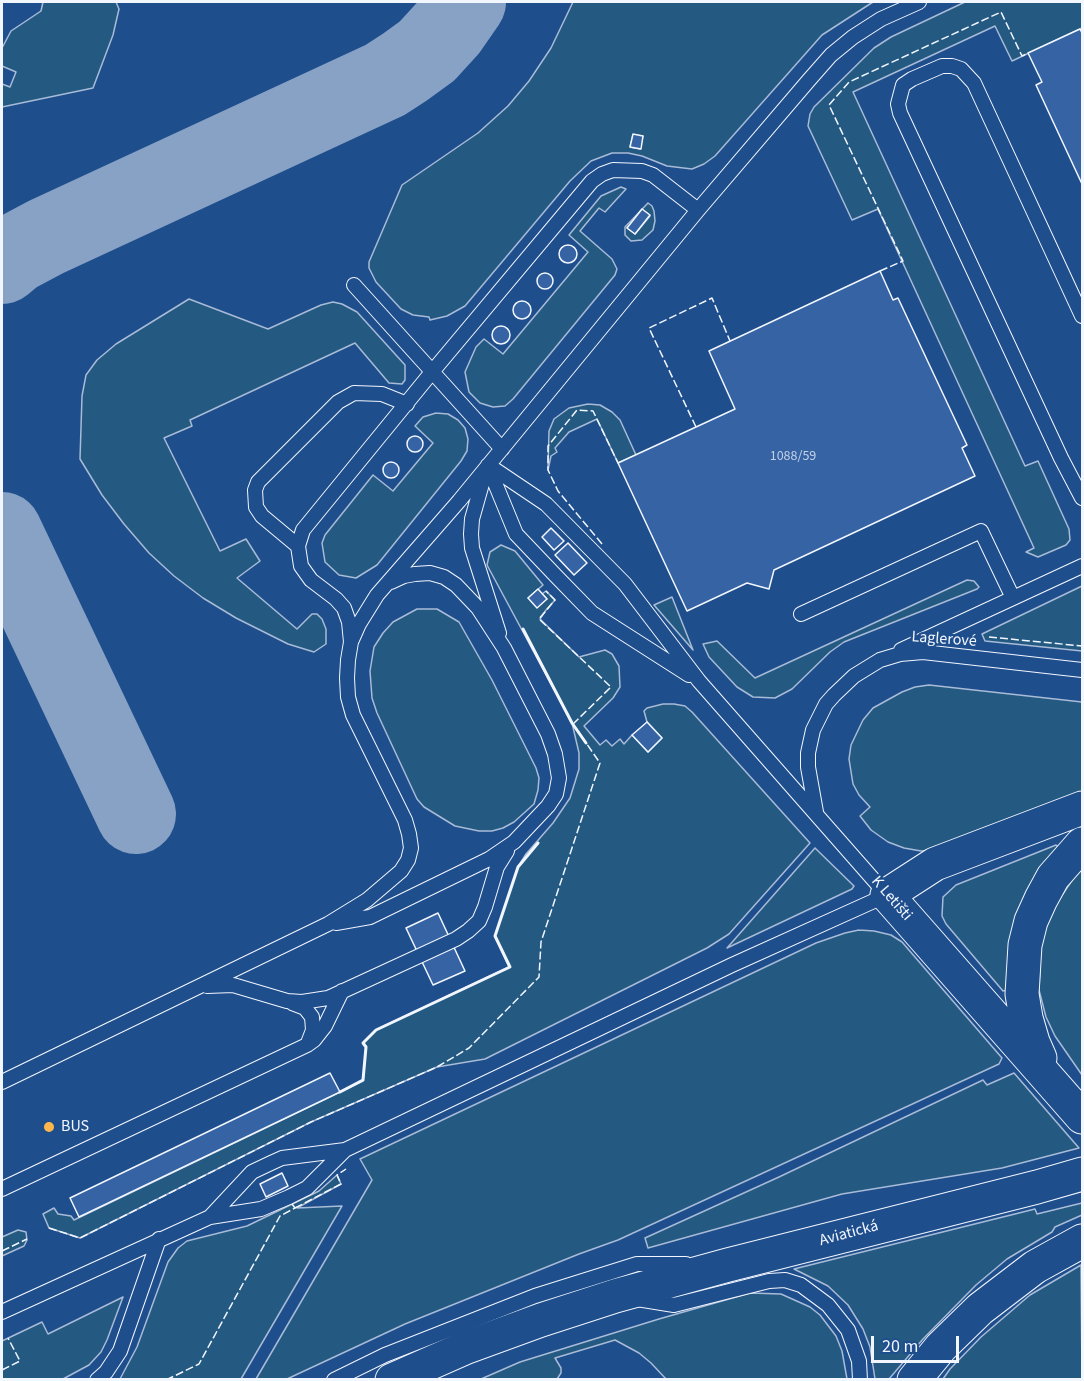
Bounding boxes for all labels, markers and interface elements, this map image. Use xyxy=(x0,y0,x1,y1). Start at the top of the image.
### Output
house number: 1088/59 xyxy=(770,449,816,465)
street label: Laglerové xyxy=(911,628,977,652)
street label: K Letišti xyxy=(866,873,916,925)
place label: BUS xyxy=(61,1117,89,1137)
marker: BUS xyxy=(42,1120,56,1134)
street label: Aviatická xyxy=(817,1217,881,1251)
scale bar xyxy=(874,1324,962,1362)
text: 20 m xyxy=(882,1334,918,1359)

